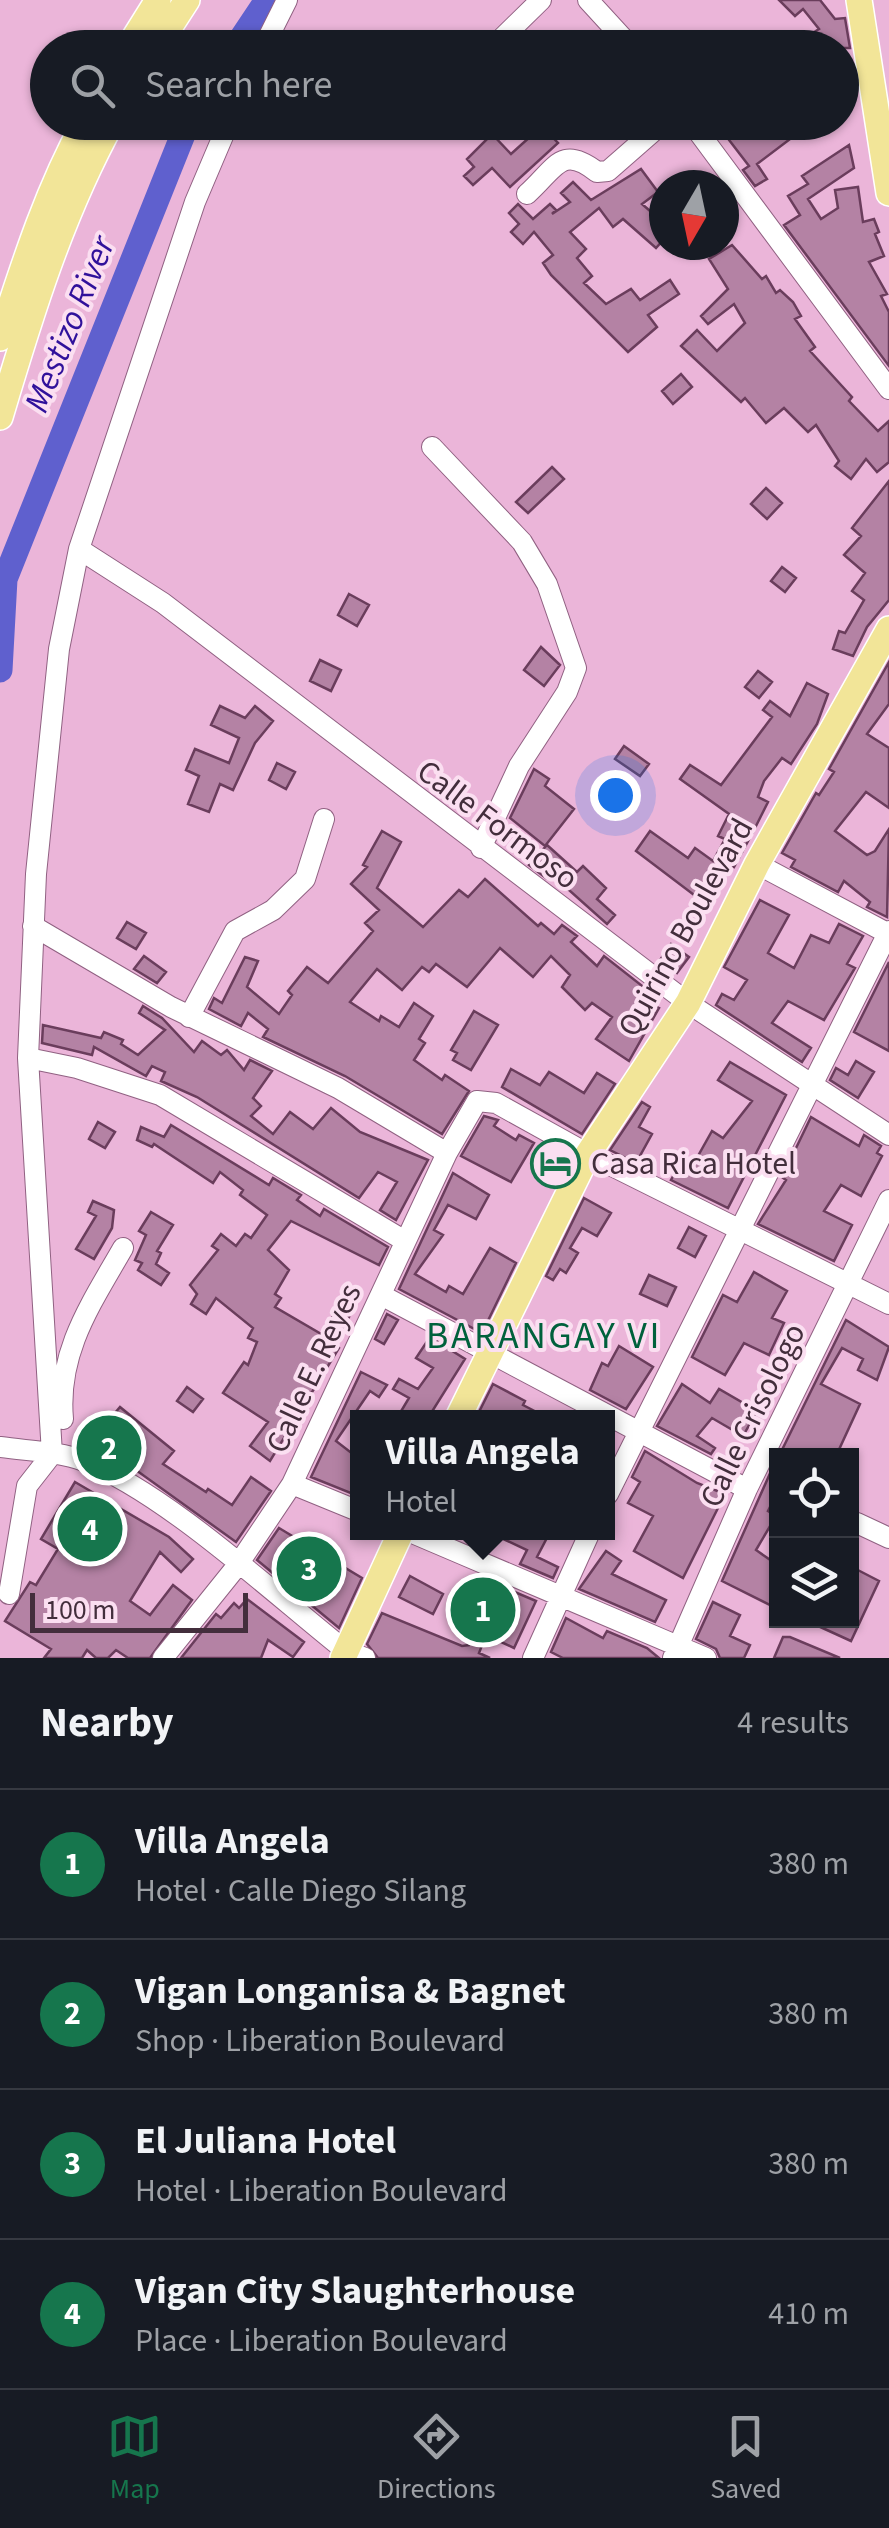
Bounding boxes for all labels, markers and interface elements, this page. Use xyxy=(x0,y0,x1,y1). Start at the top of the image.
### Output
search box xyxy=(30,30,859,140)
icon: search xyxy=(65,58,120,113)
text: Search here xyxy=(145,58,332,112)
north arrow xyxy=(649,170,739,260)
water label: Mestizo River xyxy=(12,227,129,420)
street label: Calle Formoso xyxy=(407,749,588,901)
your location xyxy=(590,770,641,821)
street label: Quirino Boulevard xyxy=(607,810,765,1045)
hotel icon: Casa Rica Hotel xyxy=(530,1137,582,1189)
place label: Casa Rica Hotel xyxy=(591,1141,796,1187)
street label: Calle E. Reyes xyxy=(255,1276,373,1461)
district label: BARANGAY VI xyxy=(426,1309,662,1363)
street label: Calle Crisologo xyxy=(688,1316,817,1515)
pin: 2 xyxy=(76,1410,142,1486)
popup xyxy=(350,1410,615,1540)
text: Villa Angela xyxy=(385,1425,580,1479)
map controls xyxy=(769,1448,859,1628)
button: locate xyxy=(769,1448,859,1538)
text: Hotel xyxy=(385,1479,457,1525)
pin: 4 xyxy=(58,1492,122,1566)
pin: 3 xyxy=(276,1532,342,1606)
button: layers xyxy=(769,1538,859,1628)
pin: 1 xyxy=(450,1572,516,1648)
scale bar xyxy=(30,1588,248,1632)
text: 100 m xyxy=(45,1590,116,1630)
text: Nearby xyxy=(40,1693,174,1753)
text: 4 results xyxy=(737,1700,849,1746)
text: Villa Angela xyxy=(135,1814,330,1868)
text: 1 xyxy=(64,1841,81,1887)
text: 380 m xyxy=(768,1841,849,1887)
text: Hotel · Calle Diego Silang xyxy=(135,1868,466,1914)
text: Vigan Longanisa & Bagnet xyxy=(135,1964,566,2018)
text: 2 xyxy=(64,1991,81,2037)
text: 380 m xyxy=(768,1991,849,2037)
text: Shop · Liberation Boulevard xyxy=(135,2018,505,2064)
text: El Juliana Hotel xyxy=(135,2114,396,2168)
text: 3 xyxy=(64,2141,81,2187)
text: 380 m xyxy=(768,2141,849,2187)
text: Hotel · Liberation Boulevard xyxy=(135,2168,508,2214)
text: Vigan City Slaughterhouse xyxy=(135,2264,575,2318)
text: 4 xyxy=(64,2291,81,2337)
text: 410 m xyxy=(768,2291,849,2337)
text: Place · Liberation Boulevard xyxy=(135,2318,508,2364)
tab: Map xyxy=(107,2409,162,2509)
tab: Directions xyxy=(377,2409,496,2509)
tab: Saved xyxy=(710,2409,782,2509)

